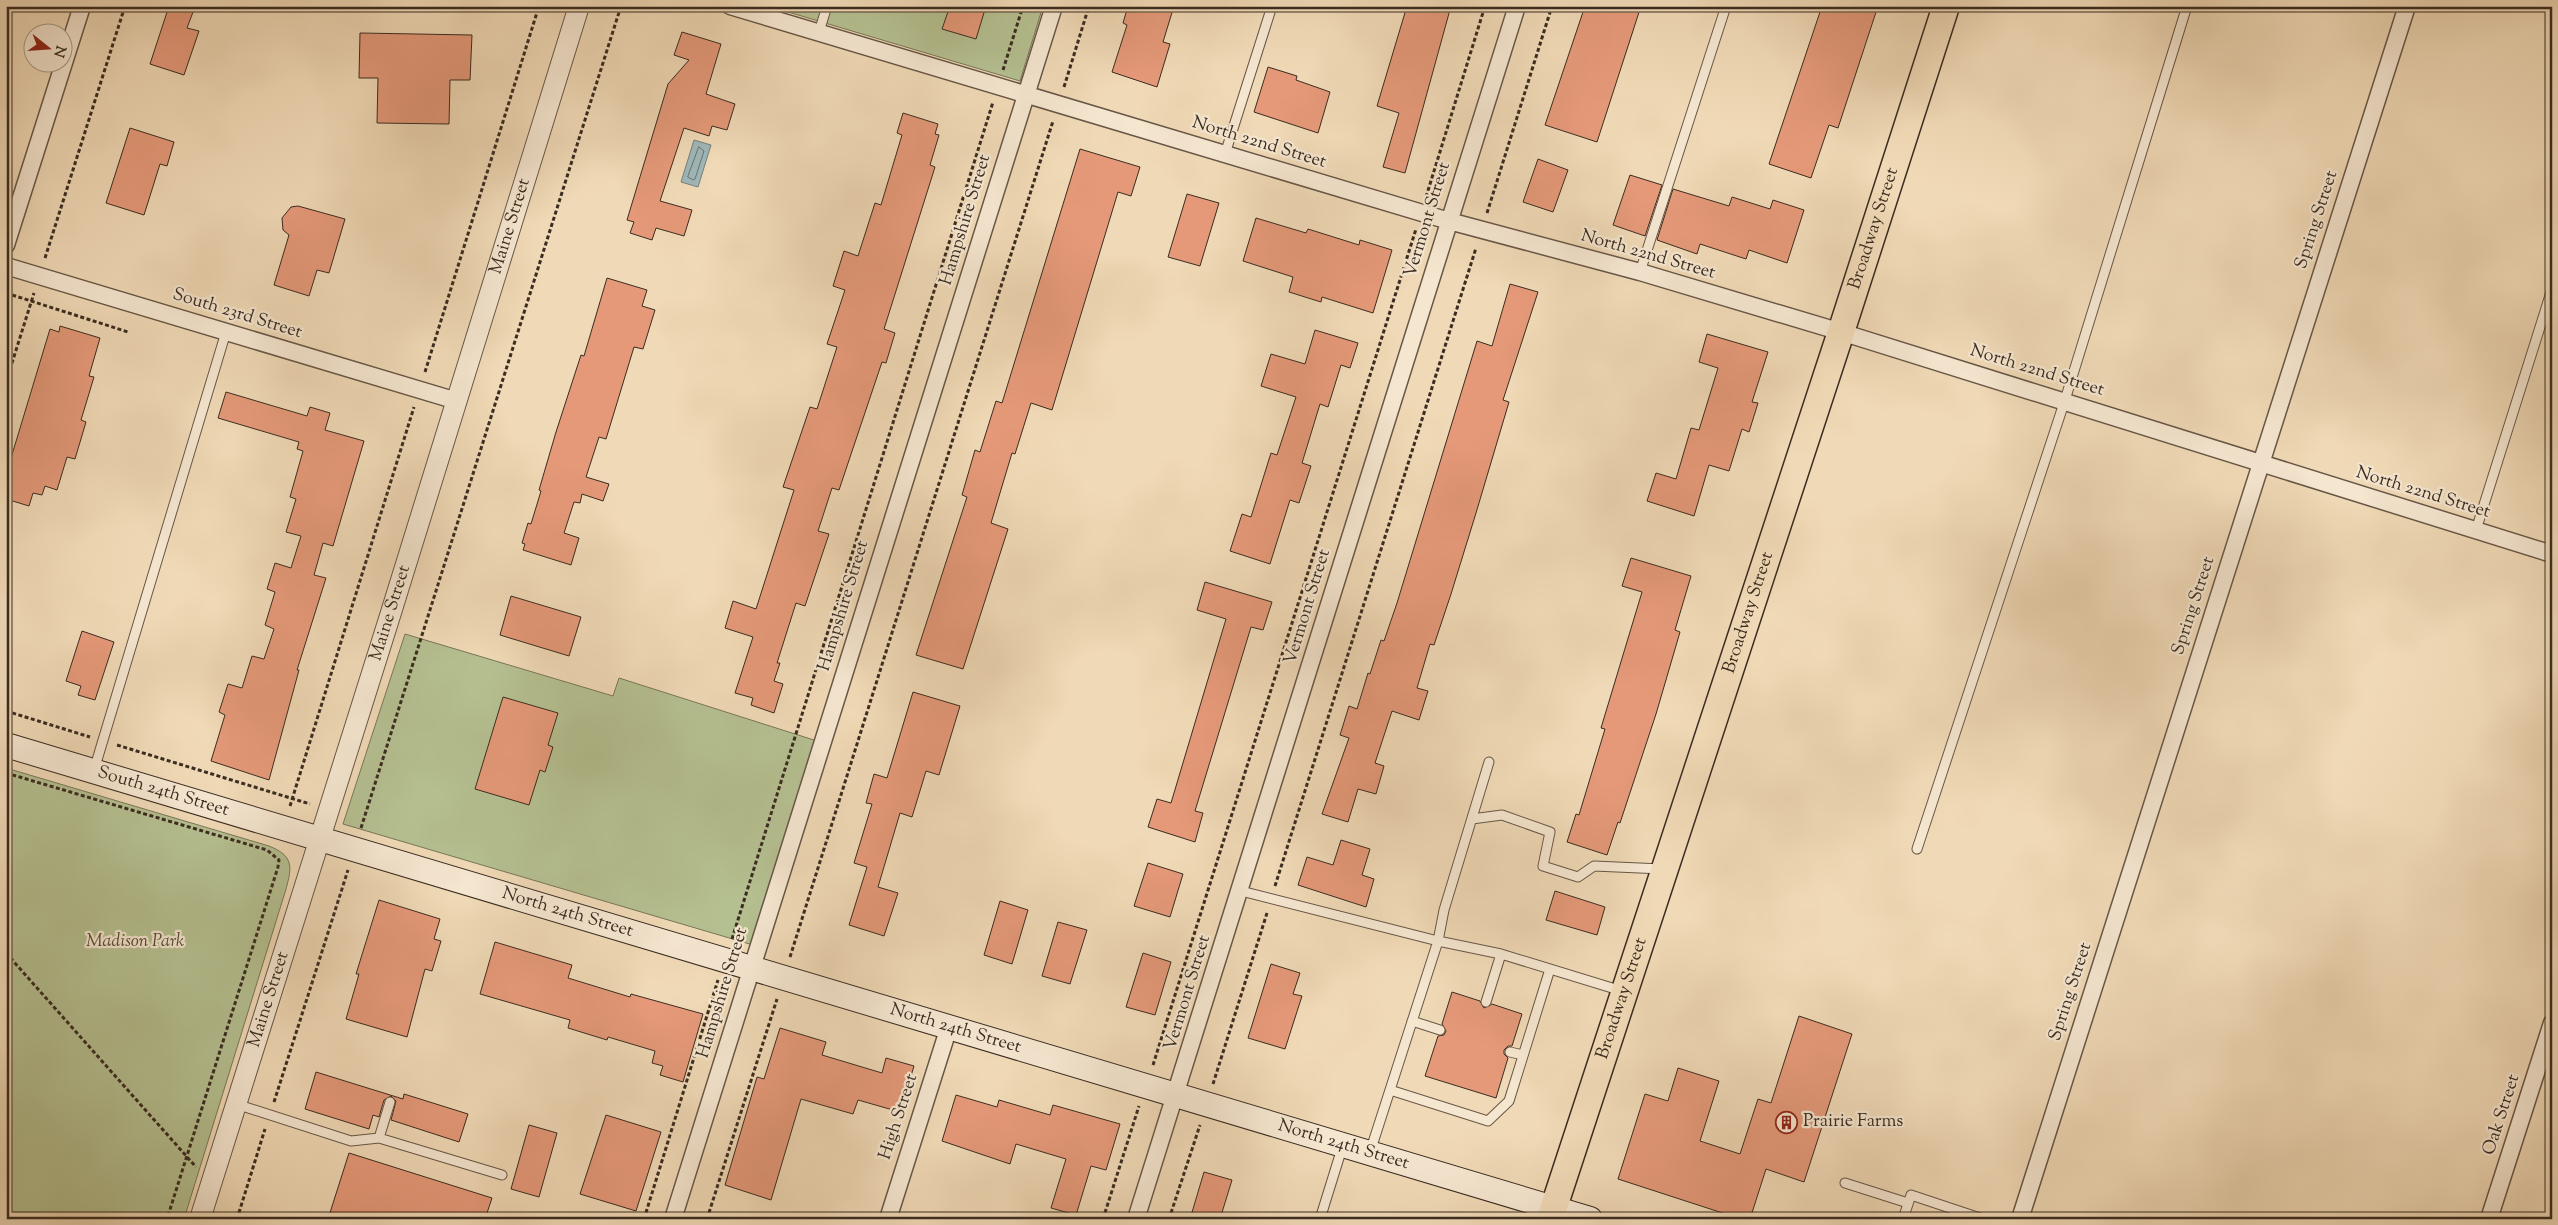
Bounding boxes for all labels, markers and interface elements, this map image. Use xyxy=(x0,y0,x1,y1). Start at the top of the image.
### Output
north arrow xyxy=(22,22,72,72)
text: N xyxy=(47,43,70,59)
street label: North 22nd Street xyxy=(1189,110,1329,176)
street label: Hampshire Street xyxy=(934,151,998,289)
street label: Vermont Street xyxy=(1398,159,1458,281)
street label: Broadway Street xyxy=(1842,164,1906,293)
street label: Spring Street xyxy=(2289,167,2345,273)
street label: Maine Street xyxy=(484,175,538,278)
street label: North 22nd Street xyxy=(1578,223,1718,287)
street label: South 23rd Street xyxy=(169,282,305,346)
street label: North 22nd Street xyxy=(1967,338,2107,404)
street label: North 22nd Street xyxy=(2353,460,2493,526)
street label: Hampshire Street xyxy=(812,537,876,675)
street label: Vermont Street xyxy=(1278,546,1338,668)
street label: Broadway Street xyxy=(1717,548,1781,677)
street label: Spring Street xyxy=(2166,553,2222,659)
street label: Maine Street xyxy=(363,562,418,665)
street label: South 24th Street xyxy=(94,760,232,824)
street label: North 24th Street xyxy=(499,881,636,945)
street label: Hampshire Street xyxy=(691,924,755,1062)
park label: Madison Park xyxy=(86,929,184,955)
street label: Vermont Street xyxy=(1158,932,1218,1054)
street label: Broadway Street xyxy=(1590,934,1654,1063)
street label: Spring Street xyxy=(2043,939,2099,1045)
street label: Maine Street xyxy=(242,948,296,1051)
street label: North 24th Street xyxy=(887,997,1024,1061)
street label: High Street xyxy=(873,1071,925,1163)
street label: Oak Street xyxy=(2477,1071,2527,1159)
place label: Prairie Farms xyxy=(1803,1109,1903,1135)
building icon: Prairie Farms xyxy=(1775,1110,1799,1134)
street label: North 24th Street xyxy=(1275,1113,1412,1177)

